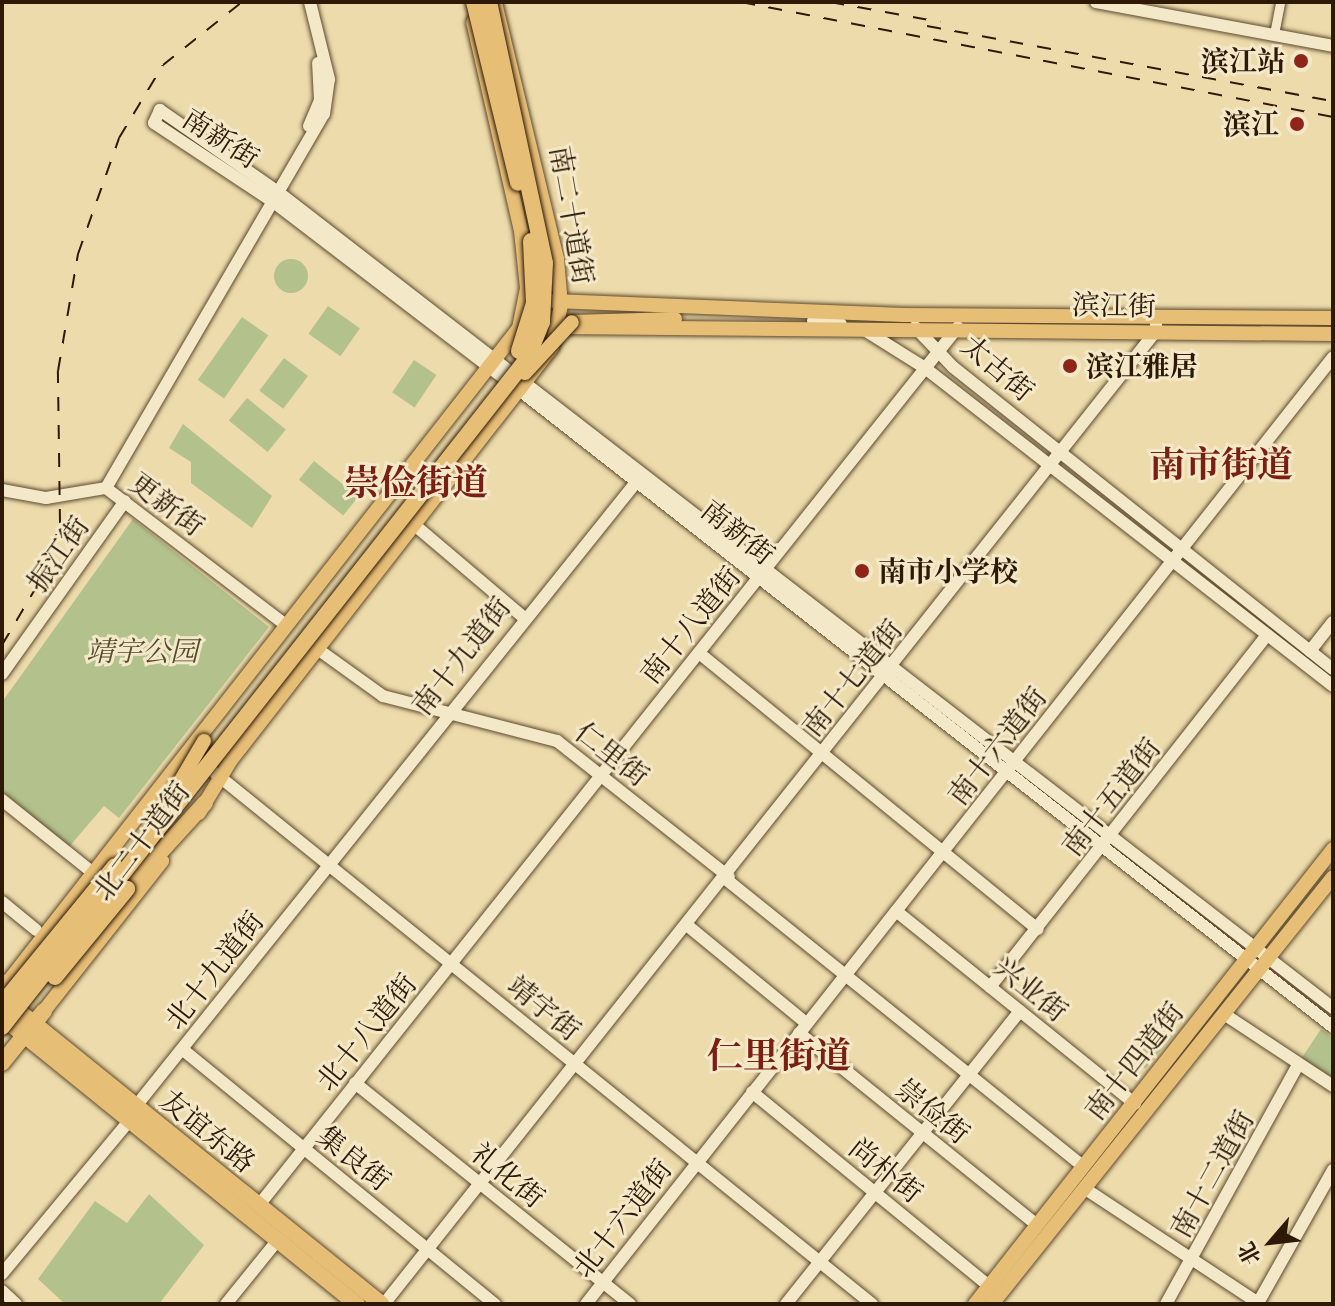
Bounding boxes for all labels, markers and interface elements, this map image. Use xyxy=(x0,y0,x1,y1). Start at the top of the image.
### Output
place label: 滨江站 xyxy=(1201,44,1285,78)
marker: 滨江站 xyxy=(1292,52,1310,70)
street label: 南新街 xyxy=(177,101,265,175)
place label: 滨江 xyxy=(1223,107,1279,141)
marker: 滨江 xyxy=(1286,113,1308,135)
street label: 南二十道街 xyxy=(543,143,601,287)
street label: 滨江街 xyxy=(1072,287,1156,323)
street label: 太古街 xyxy=(955,328,1041,408)
place label: 滨江雅居 xyxy=(1086,349,1198,383)
marker: 滨江雅居 xyxy=(1061,357,1079,375)
district label: 南市街道 xyxy=(1149,443,1293,487)
district label: 崇俭街道 xyxy=(344,461,488,505)
street label: 更新街 xyxy=(123,465,211,543)
street label: 南新街 xyxy=(695,493,781,571)
street label: 振江街 xyxy=(20,510,96,598)
place label: 南市小学校 xyxy=(878,554,1018,588)
street label: 南十八道街 xyxy=(633,560,747,690)
marker: 南市小学校 xyxy=(853,562,871,580)
street label: 南十九道街 xyxy=(405,590,517,722)
street label: 南十七道街 xyxy=(795,613,909,743)
park label: 靖宇公园 xyxy=(86,634,198,668)
street label: 南十六道街 xyxy=(941,680,1053,812)
street label: 仁里街 xyxy=(569,715,655,793)
street label: 南十五道街 xyxy=(1055,731,1167,863)
street label: 北二十道街 xyxy=(85,775,197,907)
street label: 北十九道街 xyxy=(158,904,270,1036)
street label: 兴业街 xyxy=(988,950,1074,1028)
street label: 北十八道街 xyxy=(309,967,423,1097)
street label: 靖宇街 xyxy=(501,969,587,1047)
street label: 南十四道街 xyxy=(1078,995,1190,1127)
district label: 仁里街道 xyxy=(707,1034,851,1078)
street label: 崇俭街 xyxy=(890,1072,976,1150)
street label: 友谊东路 xyxy=(154,1083,262,1179)
street label: 南十二道街 xyxy=(1163,1105,1261,1243)
street label: 集良街 xyxy=(311,1119,397,1197)
street label: 尚朴街 xyxy=(843,1131,929,1209)
street label: 礼化街 xyxy=(465,1136,551,1214)
street label: 北十六道街 xyxy=(566,1152,678,1284)
north arrow xyxy=(1231,1202,1311,1282)
text: 北 xyxy=(1232,1237,1266,1270)

